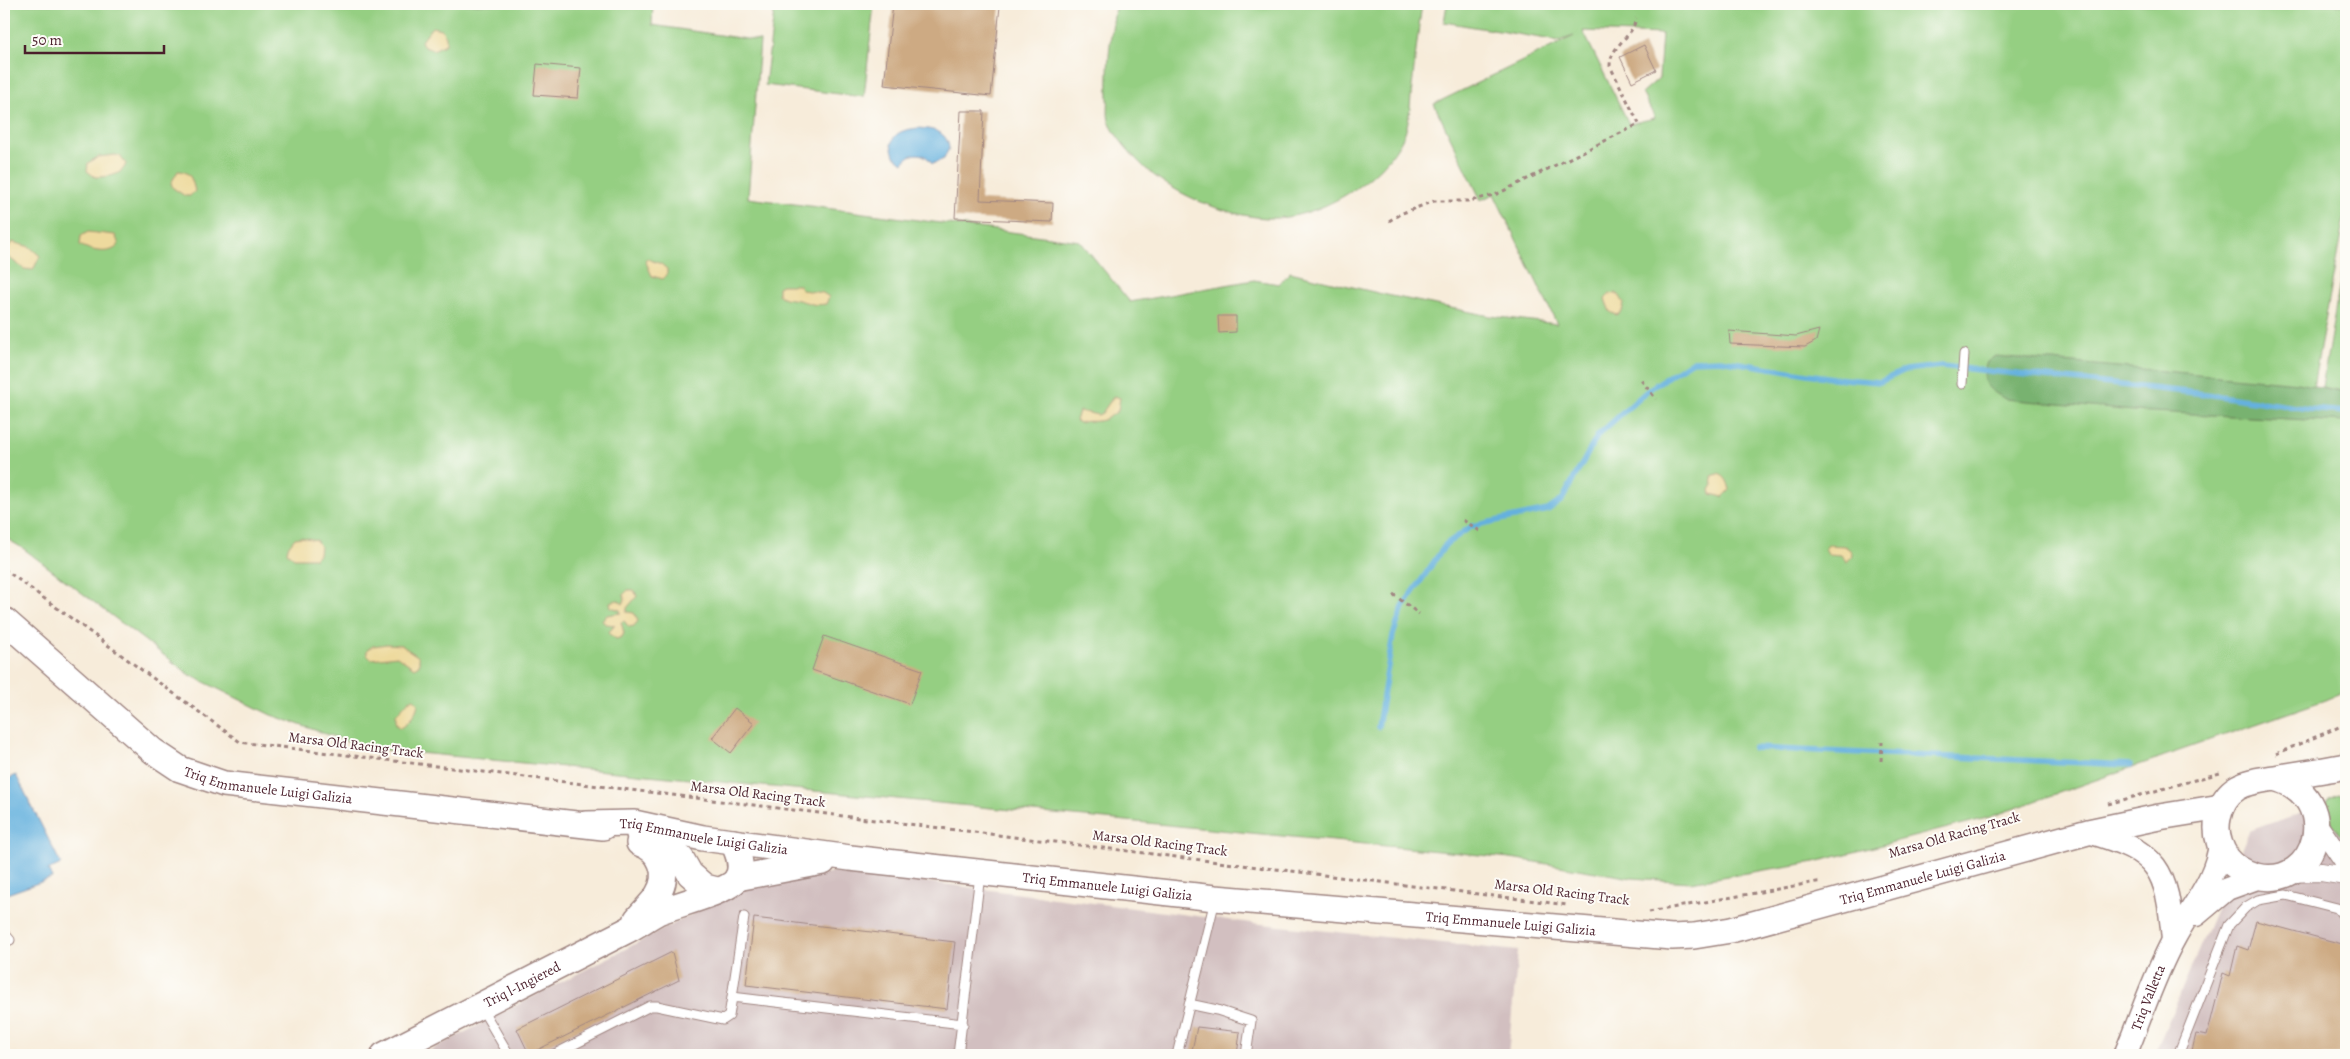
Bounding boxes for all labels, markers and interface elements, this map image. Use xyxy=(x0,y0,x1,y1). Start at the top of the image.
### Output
scale bar xyxy=(25,22,164,54)
text: 50 m xyxy=(32,30,62,50)
street label: Marsa Old Racing Track xyxy=(287,727,425,763)
street label: Triq Emmanuele Luigi Galizia xyxy=(181,762,354,808)
street label: Marsa Old Racing Track xyxy=(689,776,827,812)
street label: Marsa Old Racing Track xyxy=(1886,807,2022,863)
street label: Triq Emmanuele Luigi Galizia xyxy=(619,813,790,859)
street label: Marsa Old Racing Track xyxy=(1091,825,1229,861)
street label: Triq Emmanuele Luigi Galizia xyxy=(1838,846,2008,909)
street label: Triq Emmanuele Luigi Galizia xyxy=(1022,867,1194,905)
street label: Marsa Old Racing Track xyxy=(1493,874,1631,910)
street label: Triq Emmanuele Luigi Galizia xyxy=(1425,907,1597,940)
street label: Triq l-Ingiered xyxy=(480,957,564,1012)
street label: Triq Valletta xyxy=(2126,961,2170,1033)

